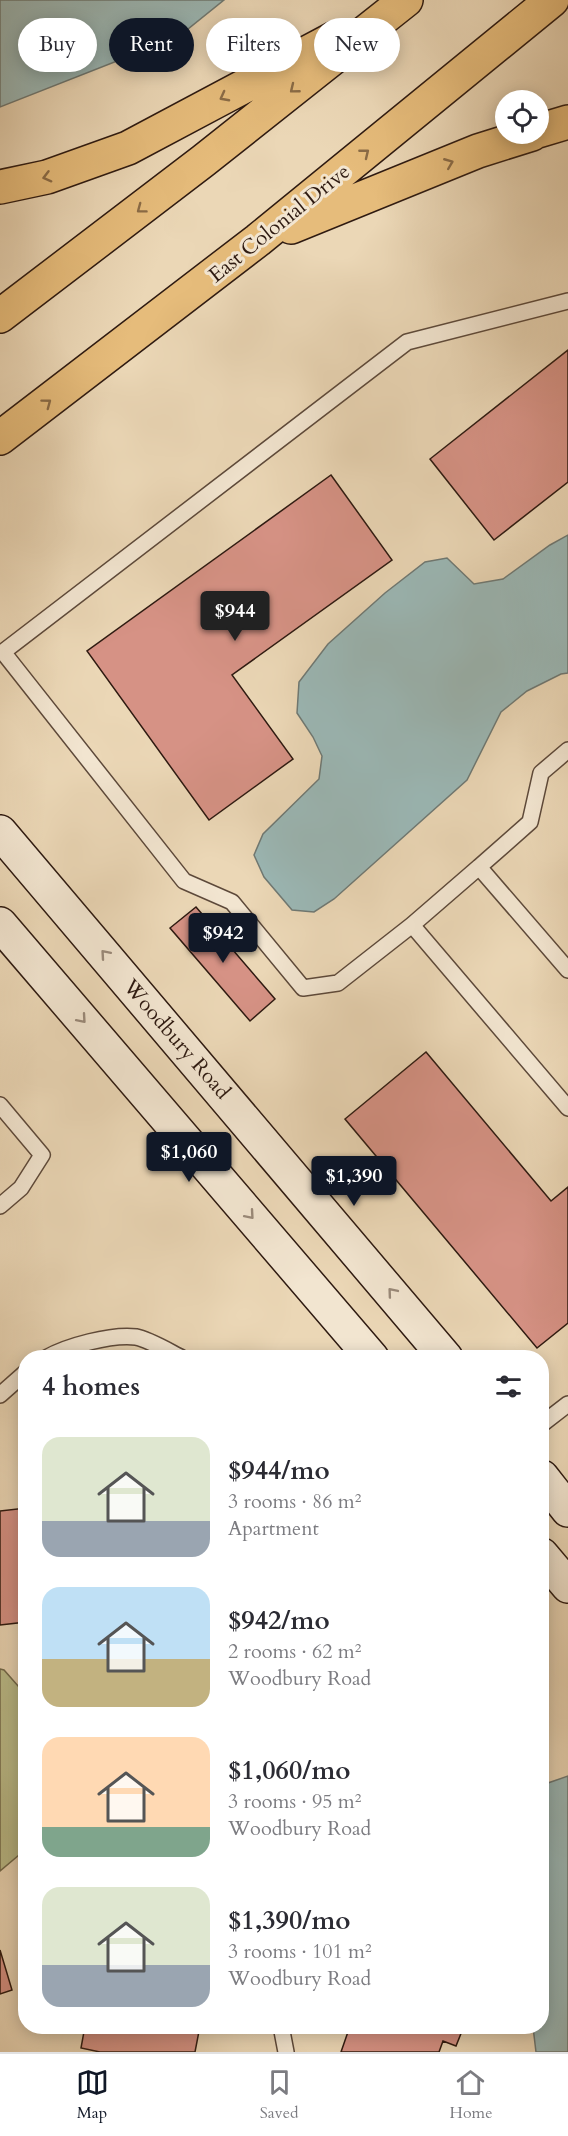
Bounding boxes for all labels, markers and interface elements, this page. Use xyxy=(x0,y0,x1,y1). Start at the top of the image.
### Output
chip: Buy xyxy=(18,18,97,72)
chip: Rent xyxy=(109,18,194,72)
chip: Filters xyxy=(206,18,302,72)
chip: New xyxy=(314,18,400,72)
one-way arrow xyxy=(290,81,301,92)
one-way arrow xyxy=(220,90,230,101)
map controls xyxy=(495,90,549,144)
button: locate xyxy=(495,90,549,144)
one-way arrow xyxy=(359,150,370,161)
street label: East Colonial Drive xyxy=(203,157,356,289)
one-way arrow xyxy=(443,158,454,170)
one-way arrow xyxy=(42,169,52,182)
one-way arrow xyxy=(136,202,147,213)
one-way arrow xyxy=(40,400,51,411)
pin: $944 xyxy=(199,591,271,642)
text: $944 xyxy=(215,597,255,624)
pin: $942 xyxy=(187,913,259,964)
text: $942 xyxy=(203,919,243,946)
one-way arrow xyxy=(101,950,112,961)
street label: Woodbury Road xyxy=(116,972,237,1106)
one-way arrow xyxy=(75,1012,86,1023)
pin: $1,060 xyxy=(140,1132,238,1183)
text: $1,060 xyxy=(160,1138,218,1165)
pin: $1,390 xyxy=(305,1156,403,1207)
text: $1,390 xyxy=(325,1162,383,1189)
one-way arrow xyxy=(243,1208,254,1219)
one-way arrow xyxy=(389,1288,400,1299)
text: 4 homes xyxy=(42,1369,140,1404)
icon: filters xyxy=(492,1370,525,1403)
text: $944/mo xyxy=(228,1453,330,1488)
icon: home xyxy=(90,1461,162,1533)
text: 3 rooms · 86 m² xyxy=(228,1488,361,1515)
text: Apartment xyxy=(228,1515,319,1542)
text: $942/mo xyxy=(228,1603,330,1638)
icon: home xyxy=(90,1611,162,1683)
text: 2 rooms · 62 m² xyxy=(228,1638,361,1665)
text: Woodbury Road xyxy=(228,1665,371,1692)
text: $1,060/mo xyxy=(228,1753,351,1788)
icon: home xyxy=(90,1761,162,1833)
text: 3 rooms · 95 m² xyxy=(228,1788,361,1815)
text: Woodbury Road xyxy=(228,1815,371,1842)
text: $1,390/mo xyxy=(228,1903,351,1938)
icon: home xyxy=(90,1911,162,1983)
text: 3 rooms · 101 m² xyxy=(228,1938,372,1965)
text: Woodbury Road xyxy=(228,1965,371,1992)
tab: Map xyxy=(76,2066,109,2124)
tab: Saved xyxy=(260,2066,298,2124)
tab: Home xyxy=(450,2066,492,2124)

